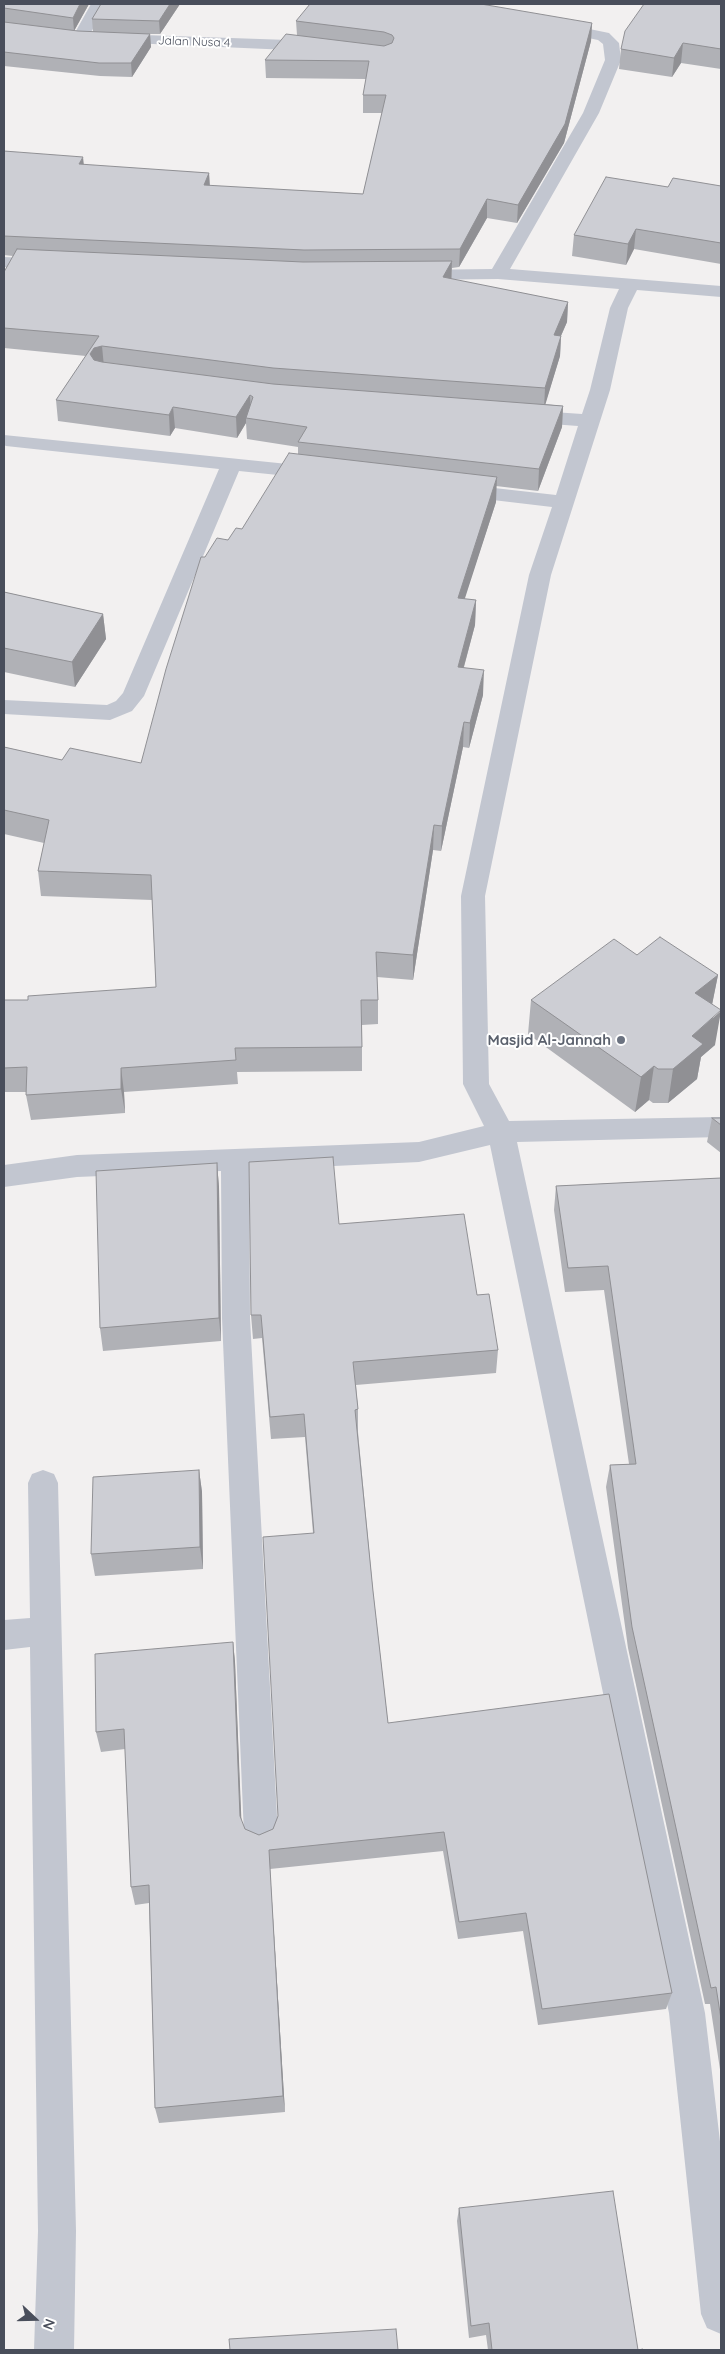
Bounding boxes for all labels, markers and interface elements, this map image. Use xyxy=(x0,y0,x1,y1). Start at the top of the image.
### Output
street label: Jalan Nusa 4 xyxy=(158,34,230,50)
place label: Masjid Al-Jannah xyxy=(487,1031,611,1049)
marker: Masjid Al-Jannah xyxy=(615,1034,627,1046)
north arrow xyxy=(10,2294,60,2344)
text: N xyxy=(39,2316,59,2332)

